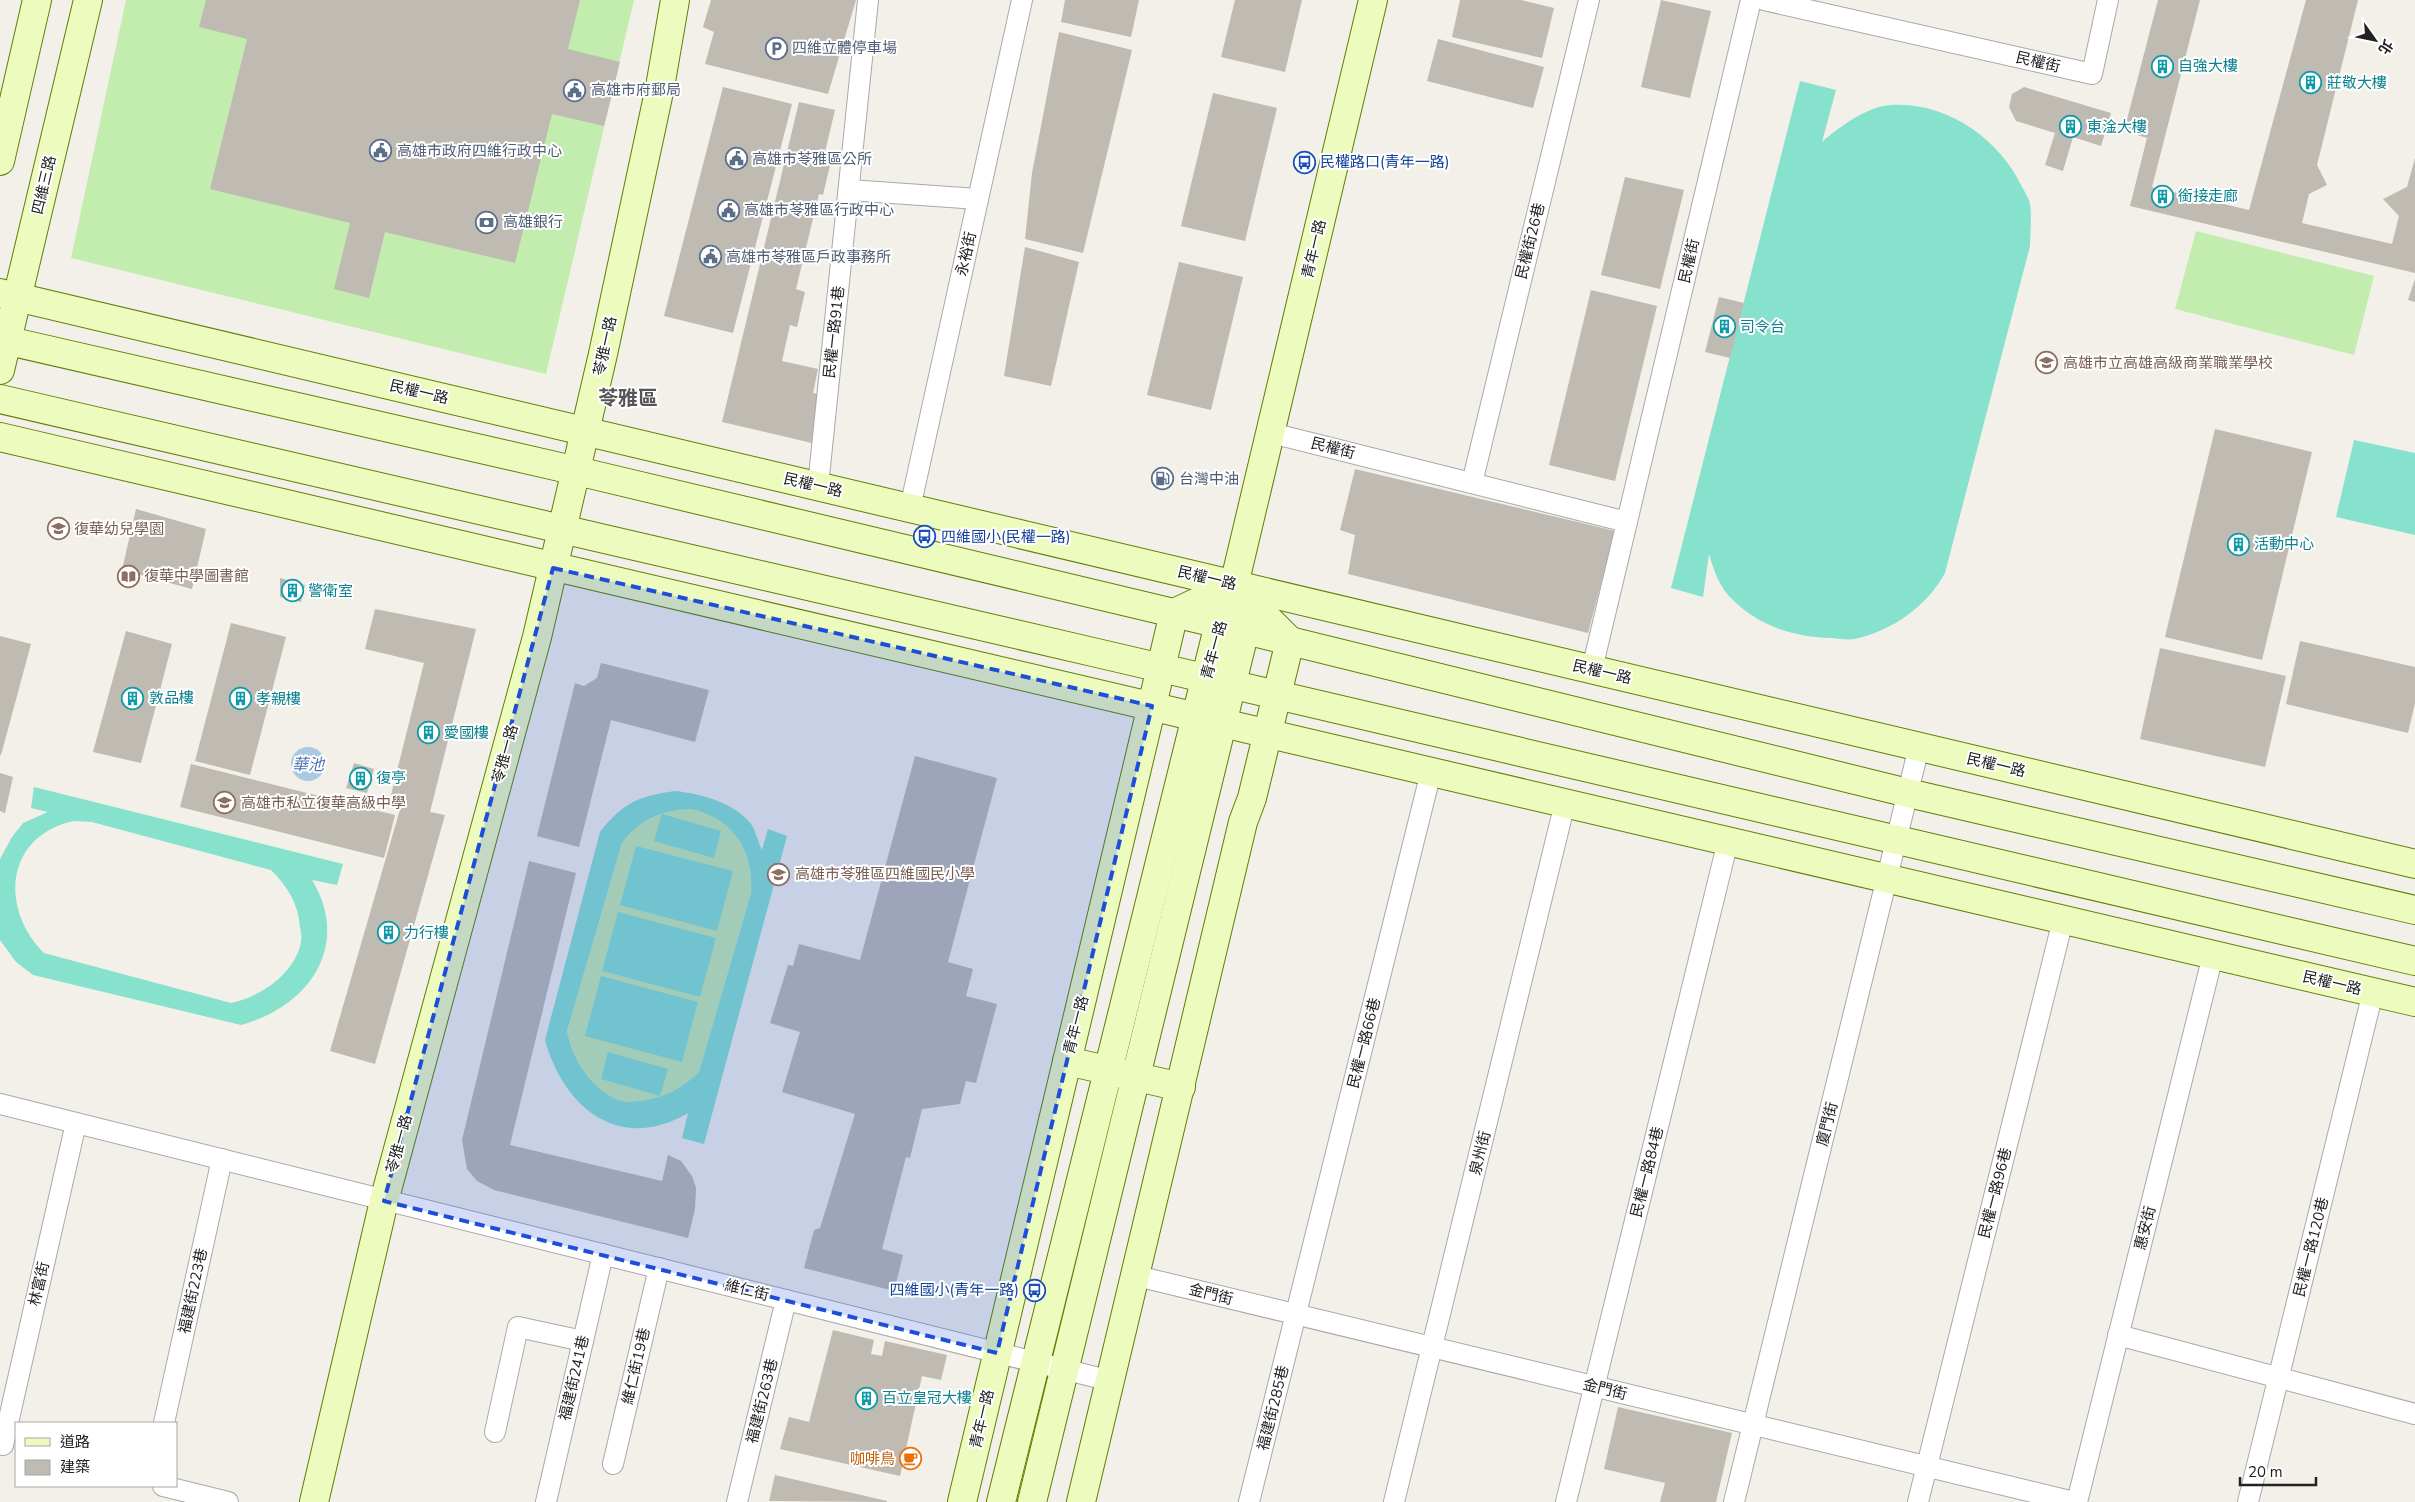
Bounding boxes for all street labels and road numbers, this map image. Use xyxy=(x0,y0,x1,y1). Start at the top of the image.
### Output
street label: 民權街 xyxy=(2014,47,2062,77)
street label: 四維三路 xyxy=(28,154,60,216)
street label: 民權街26巷 xyxy=(1511,201,1549,281)
street label: 青年一路 xyxy=(1298,218,1330,280)
street label: 永裕街 xyxy=(951,230,981,278)
street label: 民權街 xyxy=(1674,237,1704,285)
street label: 民權一路91巷 xyxy=(819,285,849,379)
street label: 苓雅一路 xyxy=(589,315,621,377)
street label: 民權一路 xyxy=(388,376,450,408)
street label: 民權街 xyxy=(1309,433,1357,463)
street label: 民權一路 xyxy=(782,469,844,501)
street label: 民權一路 xyxy=(1176,562,1238,594)
street label: 青年一路 xyxy=(1197,618,1231,682)
street label: 民權一路 xyxy=(1571,656,1633,688)
street label: 苓雅一路 xyxy=(488,722,522,786)
street label: 民權一路 xyxy=(1965,749,2027,781)
street label: 民權一路 xyxy=(2301,967,2363,999)
street label: 青年一路 xyxy=(1059,993,1093,1057)
street label: 民權一路66巷 xyxy=(1343,995,1385,1091)
street label: 廈門街 xyxy=(1812,1100,1842,1148)
street label: 苓雅一路 xyxy=(382,1112,416,1176)
street label: 民權一路84巷 xyxy=(1626,1124,1668,1220)
street label: 泉州街 xyxy=(1465,1129,1495,1177)
street label: 民權一路96巷 xyxy=(1974,1145,2016,1241)
street label: 民權一路120巷 xyxy=(2289,1195,2333,1299)
street label: 惠安街 xyxy=(2130,1204,2160,1252)
street label: 福建街223巷 xyxy=(174,1246,212,1336)
street label: 林富街 xyxy=(24,1260,54,1308)
street label: 維仁街 xyxy=(723,1275,771,1305)
street label: 金門街 xyxy=(1187,1279,1235,1309)
street label: 維仁街19巷 xyxy=(617,1326,655,1406)
street label: 福建街241巷 xyxy=(554,1333,594,1423)
street label: 福建街263巷 xyxy=(742,1356,782,1446)
street label: 福建街285巷 xyxy=(1253,1363,1293,1453)
street label: 金門街 xyxy=(1581,1374,1629,1404)
street label: 青年一路 xyxy=(966,1388,998,1450)

